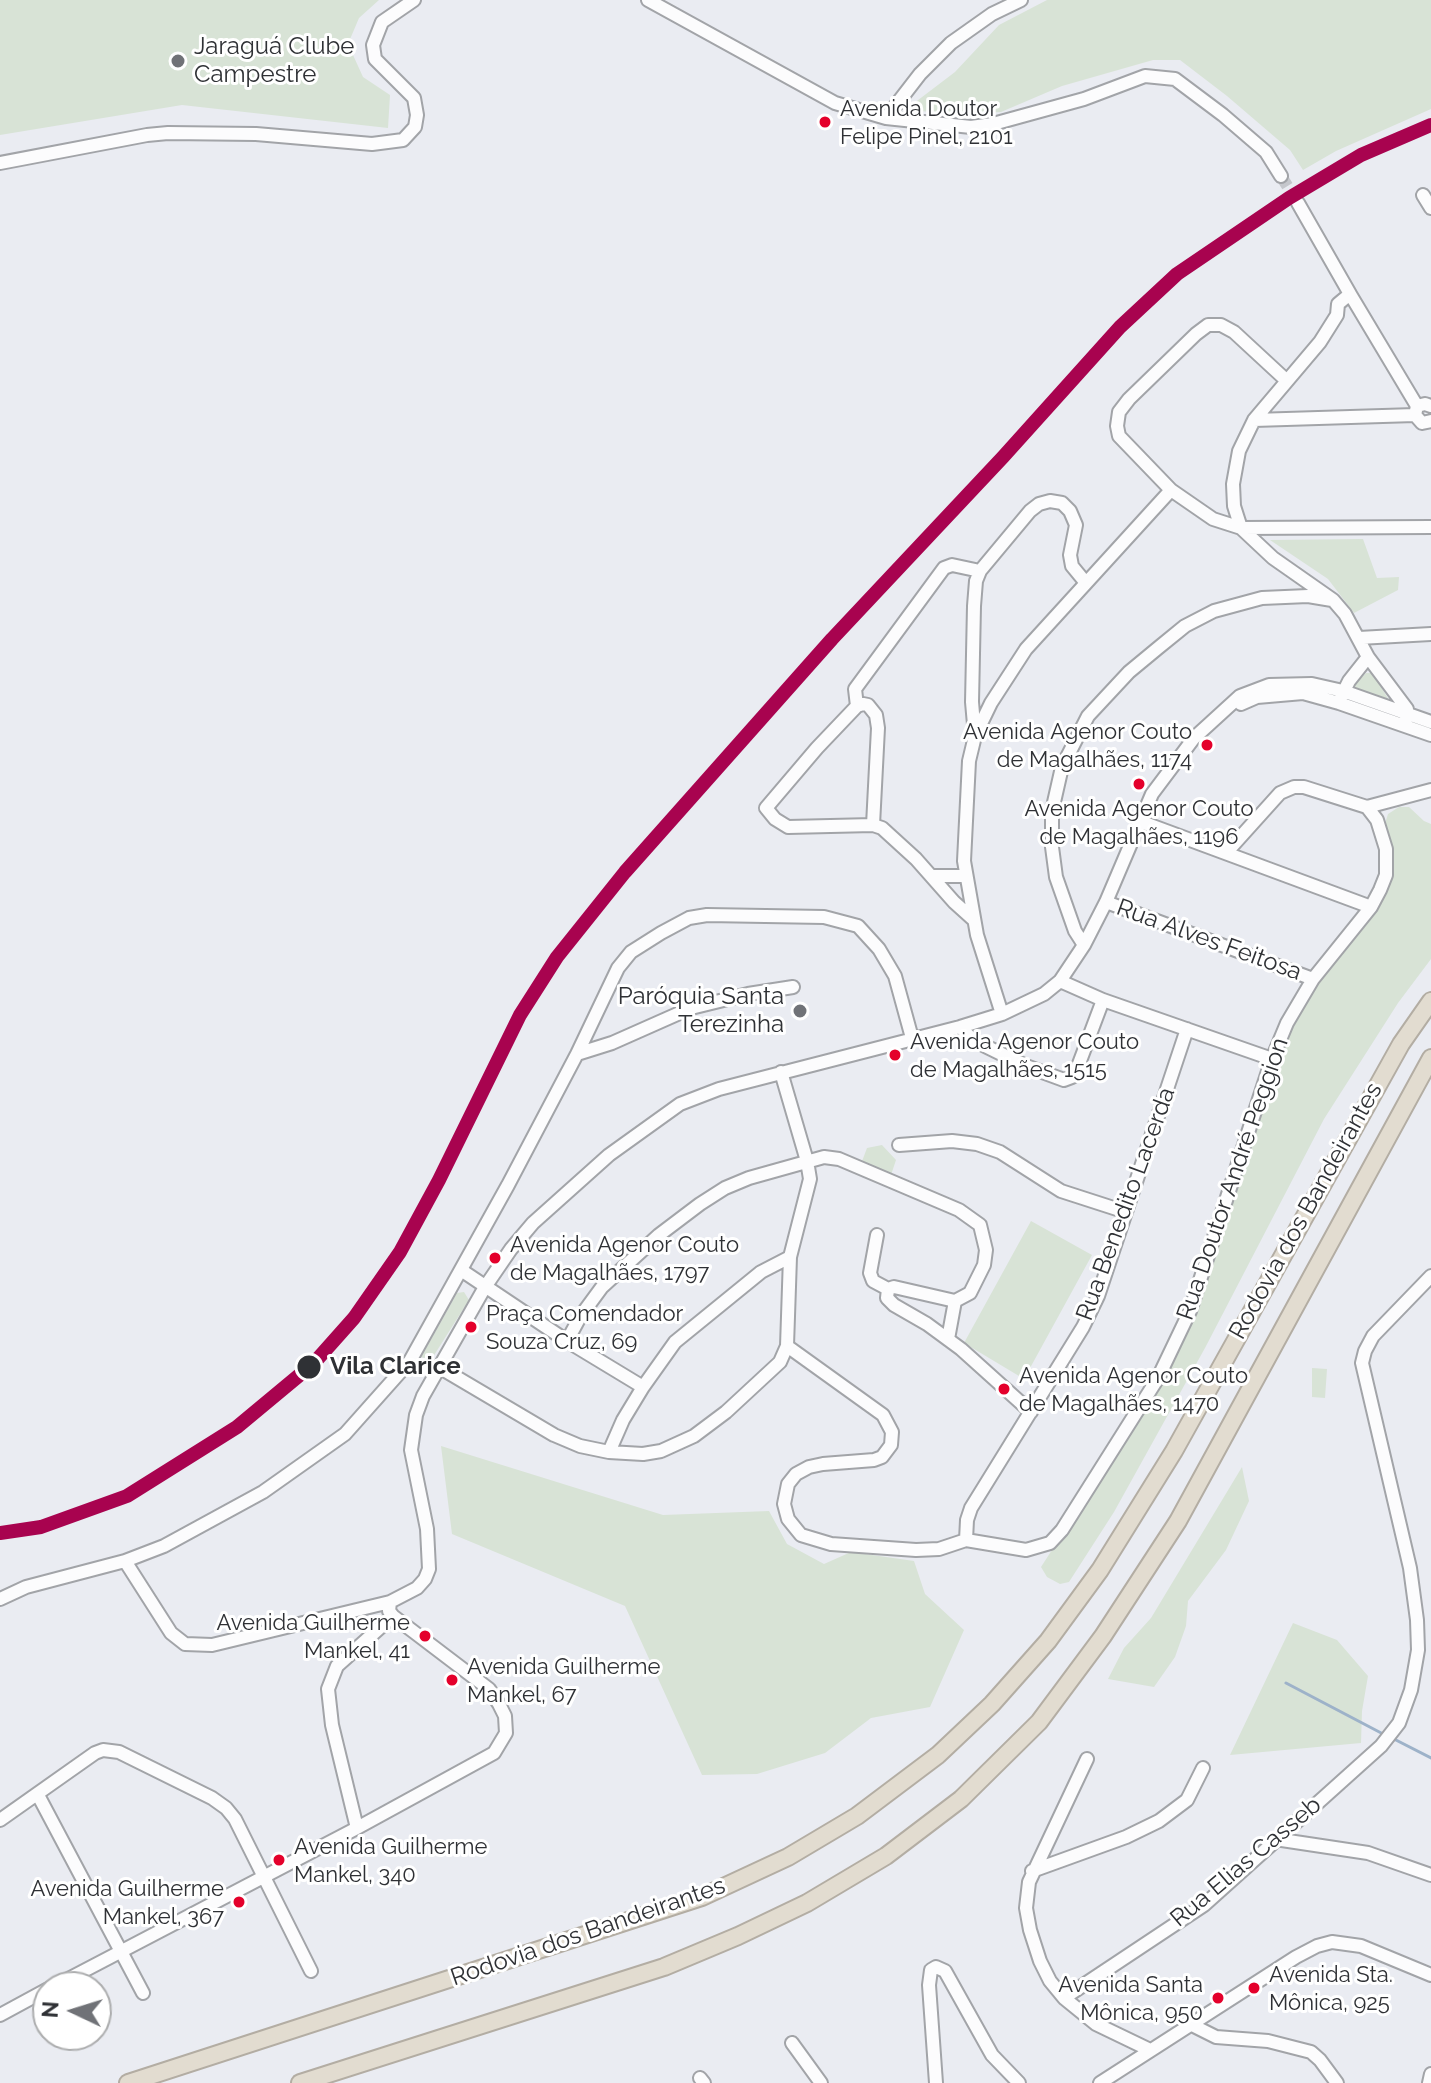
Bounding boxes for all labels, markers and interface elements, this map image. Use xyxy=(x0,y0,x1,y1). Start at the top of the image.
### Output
place label: Jaraguá Clube Campestre xyxy=(194,33,354,89)
marker: Jaraguá Clube Campestre xyxy=(169,52,187,70)
place label: Avenida Doutor Felipe Pinel, 2101 xyxy=(840,96,1013,148)
marker: Avenida Doutor Felipe Pinel, 2101 xyxy=(817,114,833,130)
place label: Avenida Agenor Couto de Magalhães, 1174 xyxy=(963,719,1192,770)
marker: Avenida Agenor Couto de Magalhães, 1174 xyxy=(1199,737,1215,753)
marker: Avenida Agenor Couto de Magalhães, 1196 xyxy=(1131,776,1147,792)
place label: Avenida Agenor Couto de Magalhães, 1196 xyxy=(1024,796,1254,848)
street label: Rua Alves Feitosa xyxy=(1113,893,1305,987)
place label: Paróquia Santa Terezinha xyxy=(618,983,784,1039)
marker: Paróquia Santa Terezinha xyxy=(791,1002,809,1020)
place label: Avenida Agenor Couto de Magalhães, 1515 xyxy=(910,1029,1139,1080)
street label: Rua Doutor André Peggion xyxy=(1171,1034,1295,1324)
marker: Avenida Agenor Couto de Magalhães, 1515 xyxy=(887,1047,903,1063)
street label: Rodovia dos Bandeirantes xyxy=(1223,1078,1389,1344)
street label: Rua Benedito Lacerda xyxy=(1070,1084,1182,1324)
place label: Avenida Agenor Couto de Magalhães, 1797 xyxy=(510,1232,739,1284)
marker: Avenida Agenor Couto de Magalhães, 1797 xyxy=(487,1250,503,1266)
place label: Praça Comendador Souza Cruz, 69 xyxy=(486,1301,683,1352)
marker: Praça Comendador Souza Cruz, 69 xyxy=(463,1319,479,1335)
marker: Vila Clarice xyxy=(295,1353,323,1381)
place label: Vila Clarice xyxy=(330,1353,461,1381)
place label: Avenida Agenor Couto de Magalhães, 1470 xyxy=(1019,1363,1248,1414)
marker: Avenida Agenor Couto de Magalhães, 1470 xyxy=(996,1381,1012,1397)
place label: Avenida Guilherme Mankel, 41 xyxy=(217,1610,410,1662)
marker: Avenida Guilherme Mankel, 41 xyxy=(417,1628,433,1644)
place label: Avenida Guilherme Mankel, 67 xyxy=(467,1654,660,1706)
marker: Avenida Guilherme Mankel, 67 xyxy=(444,1672,460,1688)
street label: Rua Elias Casseb xyxy=(1165,1791,1327,1933)
place label: Avenida Guilherme Mankel, 340 xyxy=(294,1834,487,1886)
marker: Avenida Guilherme Mankel, 340 xyxy=(271,1852,287,1868)
street label: Rodovia dos Bandeirantes xyxy=(447,1871,729,1993)
place label: Avenida Guilherme Mankel, 367 xyxy=(31,1876,224,1928)
marker: Avenida Guilherme Mankel, 367 xyxy=(231,1894,247,1910)
place label: Avenida Sta. Mônica, 925 xyxy=(1269,1962,1393,2014)
north arrow xyxy=(32,1971,112,2051)
place label: Avenida Santa Mônica, 950 xyxy=(1058,1972,1203,2024)
marker: Avenida Sta. Mônica, 925 xyxy=(1246,1980,1262,1996)
marker: Avenida Santa Mônica, 950 xyxy=(1210,1990,1226,2006)
text: N xyxy=(36,2000,64,2019)

